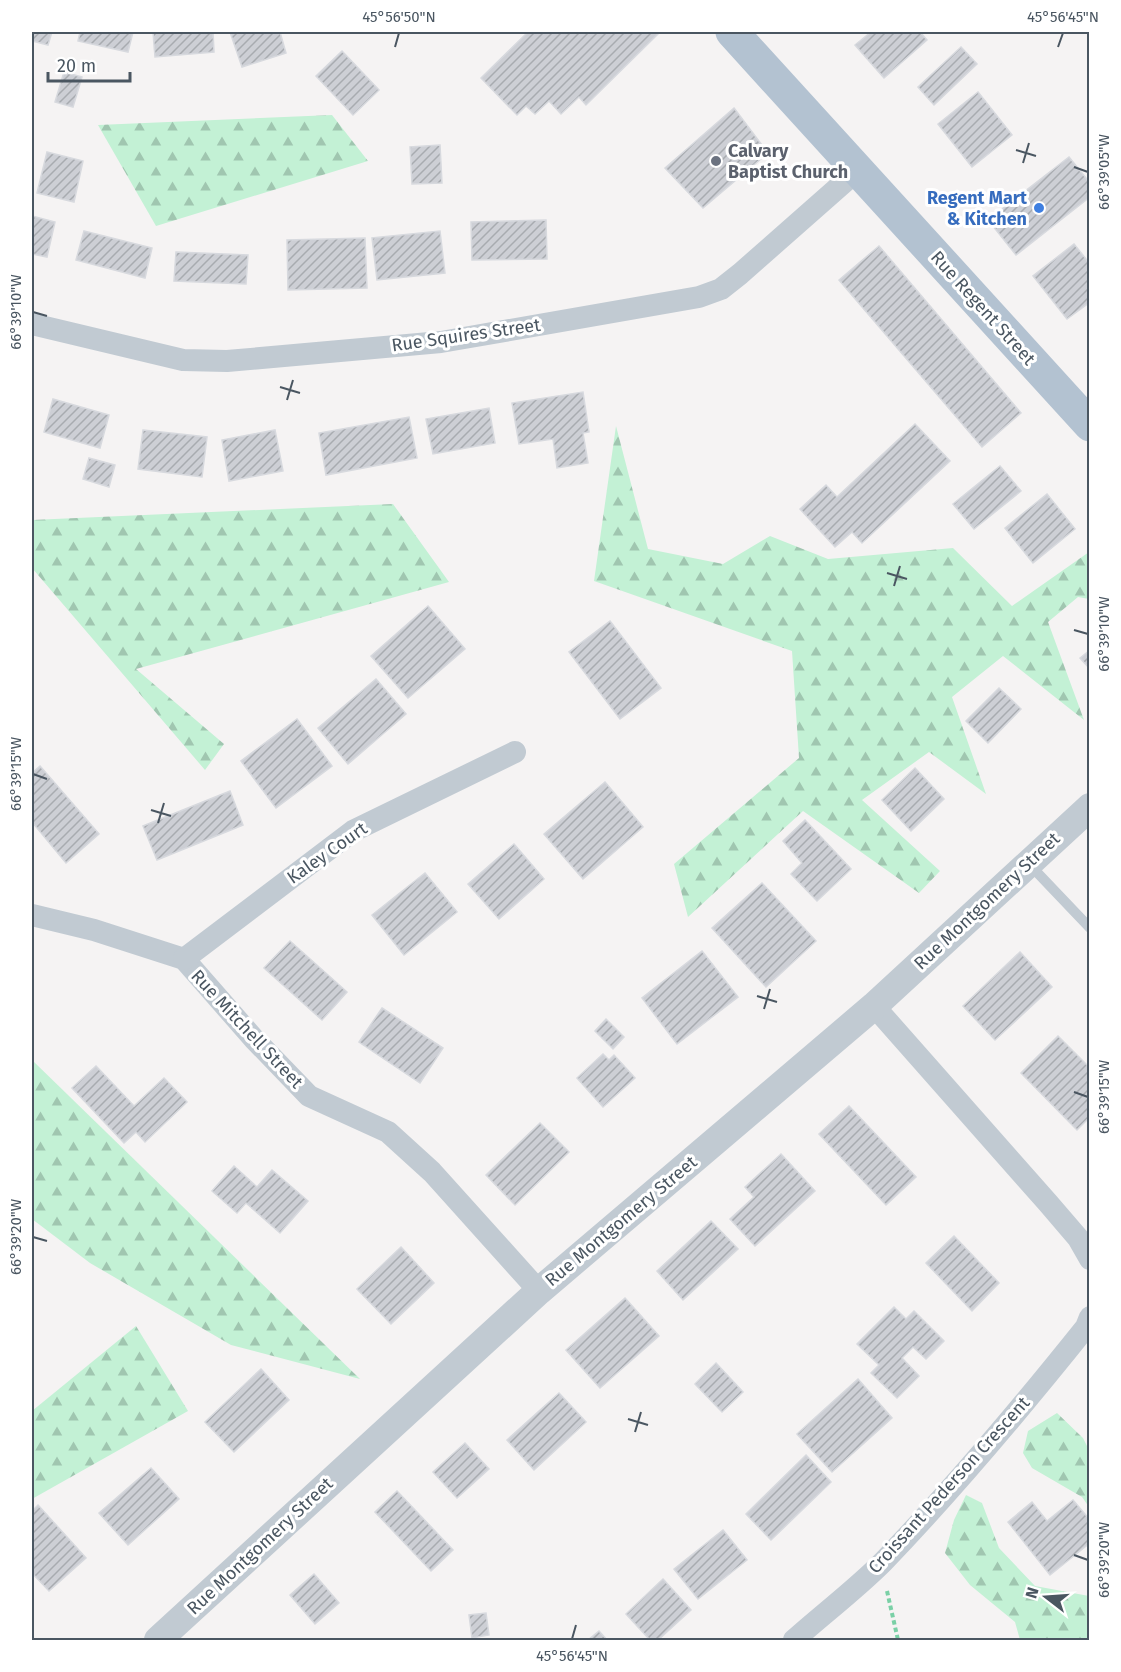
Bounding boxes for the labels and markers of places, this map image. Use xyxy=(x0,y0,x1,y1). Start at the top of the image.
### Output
place label: Calvary Baptist Church xyxy=(728,140,848,183)
marker: Calvary Baptist Church xyxy=(709,154,723,168)
place label: Regent Mart & Kitchen xyxy=(927,187,1028,230)
marker: Regent Mart & Kitchen xyxy=(1032,201,1046,215)

